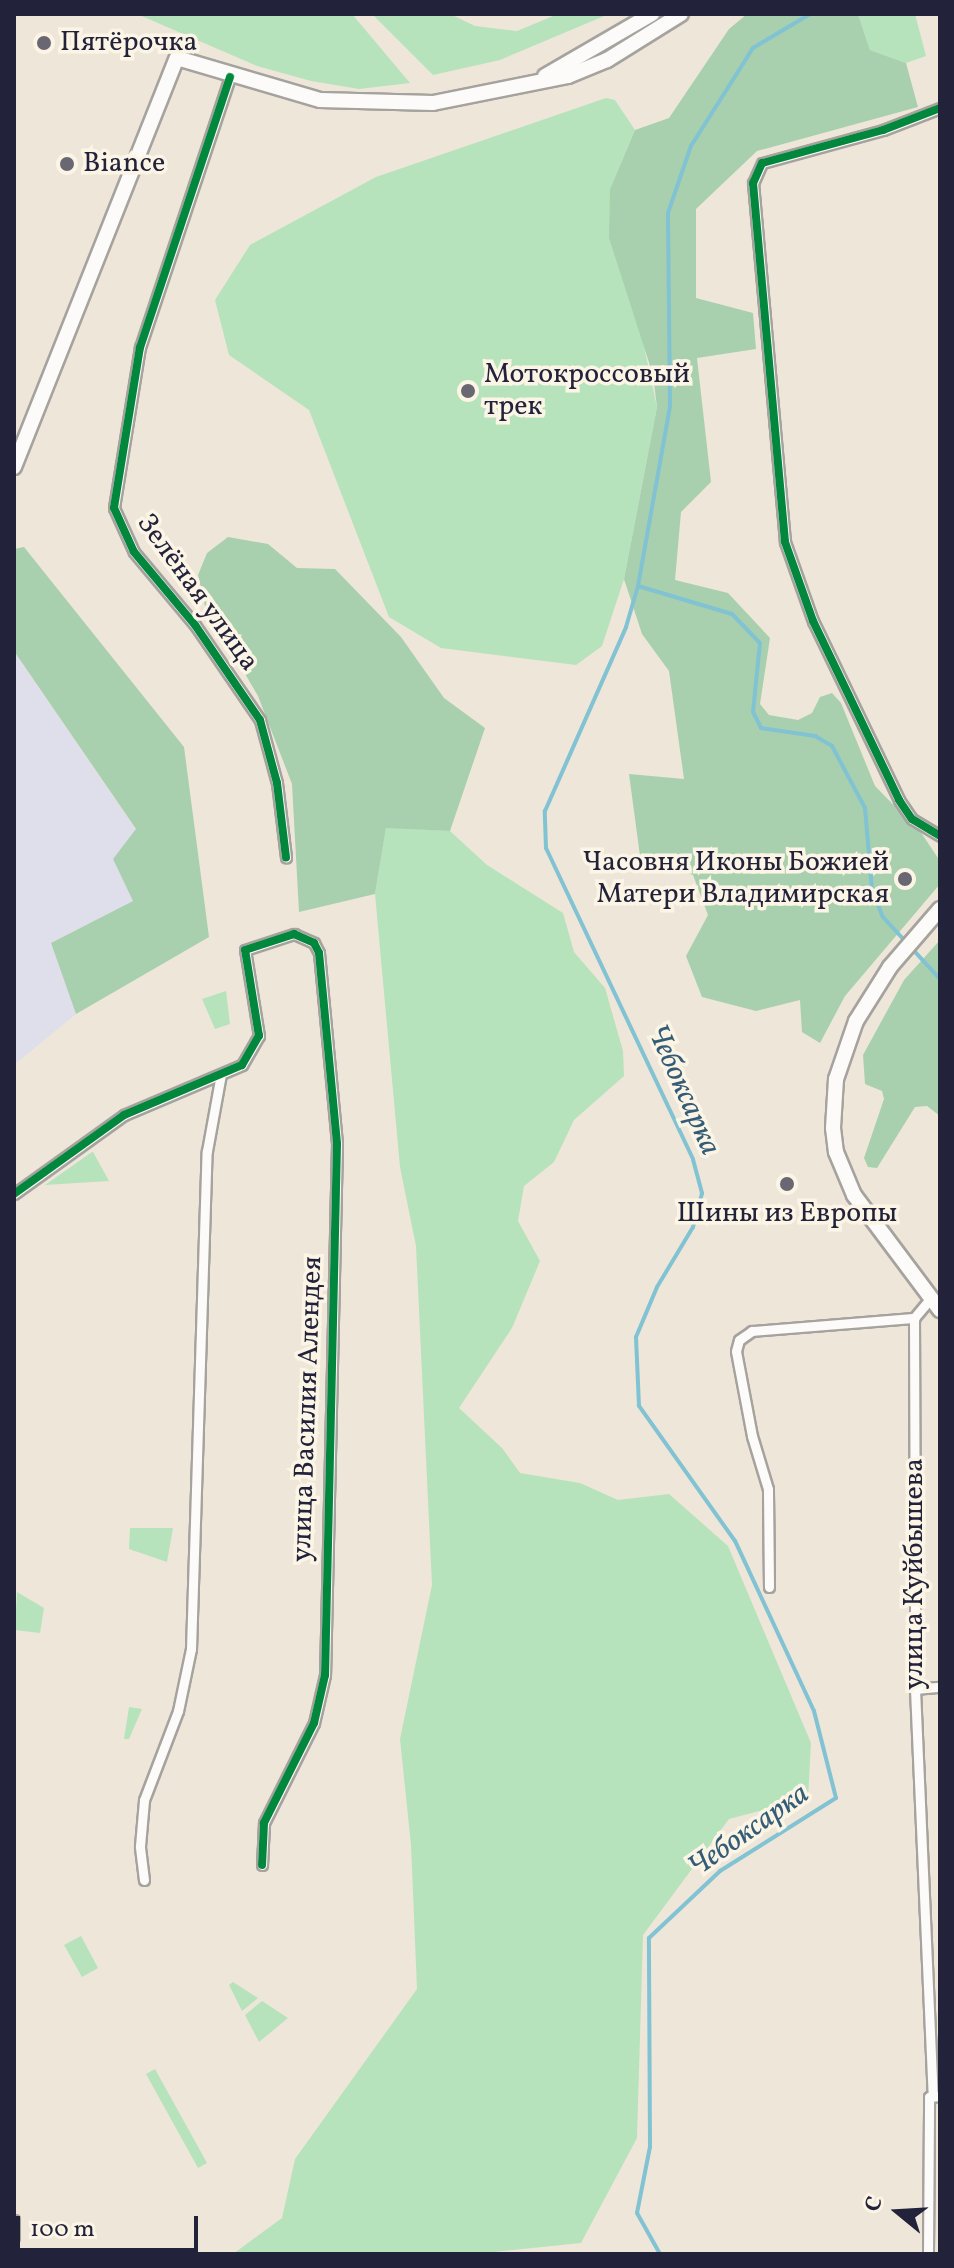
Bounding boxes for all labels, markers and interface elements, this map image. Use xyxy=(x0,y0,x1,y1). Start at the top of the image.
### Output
place label: Пятёрочка xyxy=(60,26,197,60)
marker: Пятёрочка xyxy=(35,34,53,52)
place label: Biance xyxy=(83,147,165,181)
marker: Biance xyxy=(58,155,76,173)
place label: Мотокроссовый трек xyxy=(484,358,690,424)
marker: Мотокроссовый трек xyxy=(459,382,477,400)
street label: Зелёная улица xyxy=(128,508,266,678)
place label: Часовня Иконы Божией Матери Владимирская xyxy=(583,846,889,912)
marker: Часовня Иконы Божией Матери Владимирская xyxy=(896,870,914,888)
water label: Чебоксарка xyxy=(638,1019,728,1161)
marker: Шины из Европы xyxy=(778,1175,796,1193)
place label: Шины из Европы xyxy=(677,1197,897,1231)
street label: улица Василия Алендея xyxy=(286,1255,330,1563)
street label: улица Куйбышева xyxy=(898,1458,932,1690)
water label: Чебоксарка xyxy=(682,1776,816,1886)
north arrow xyxy=(858,2172,938,2252)
text: С xyxy=(858,2193,892,2216)
scale bar xyxy=(20,2200,202,2250)
text: 100 m xyxy=(30,2213,95,2247)

